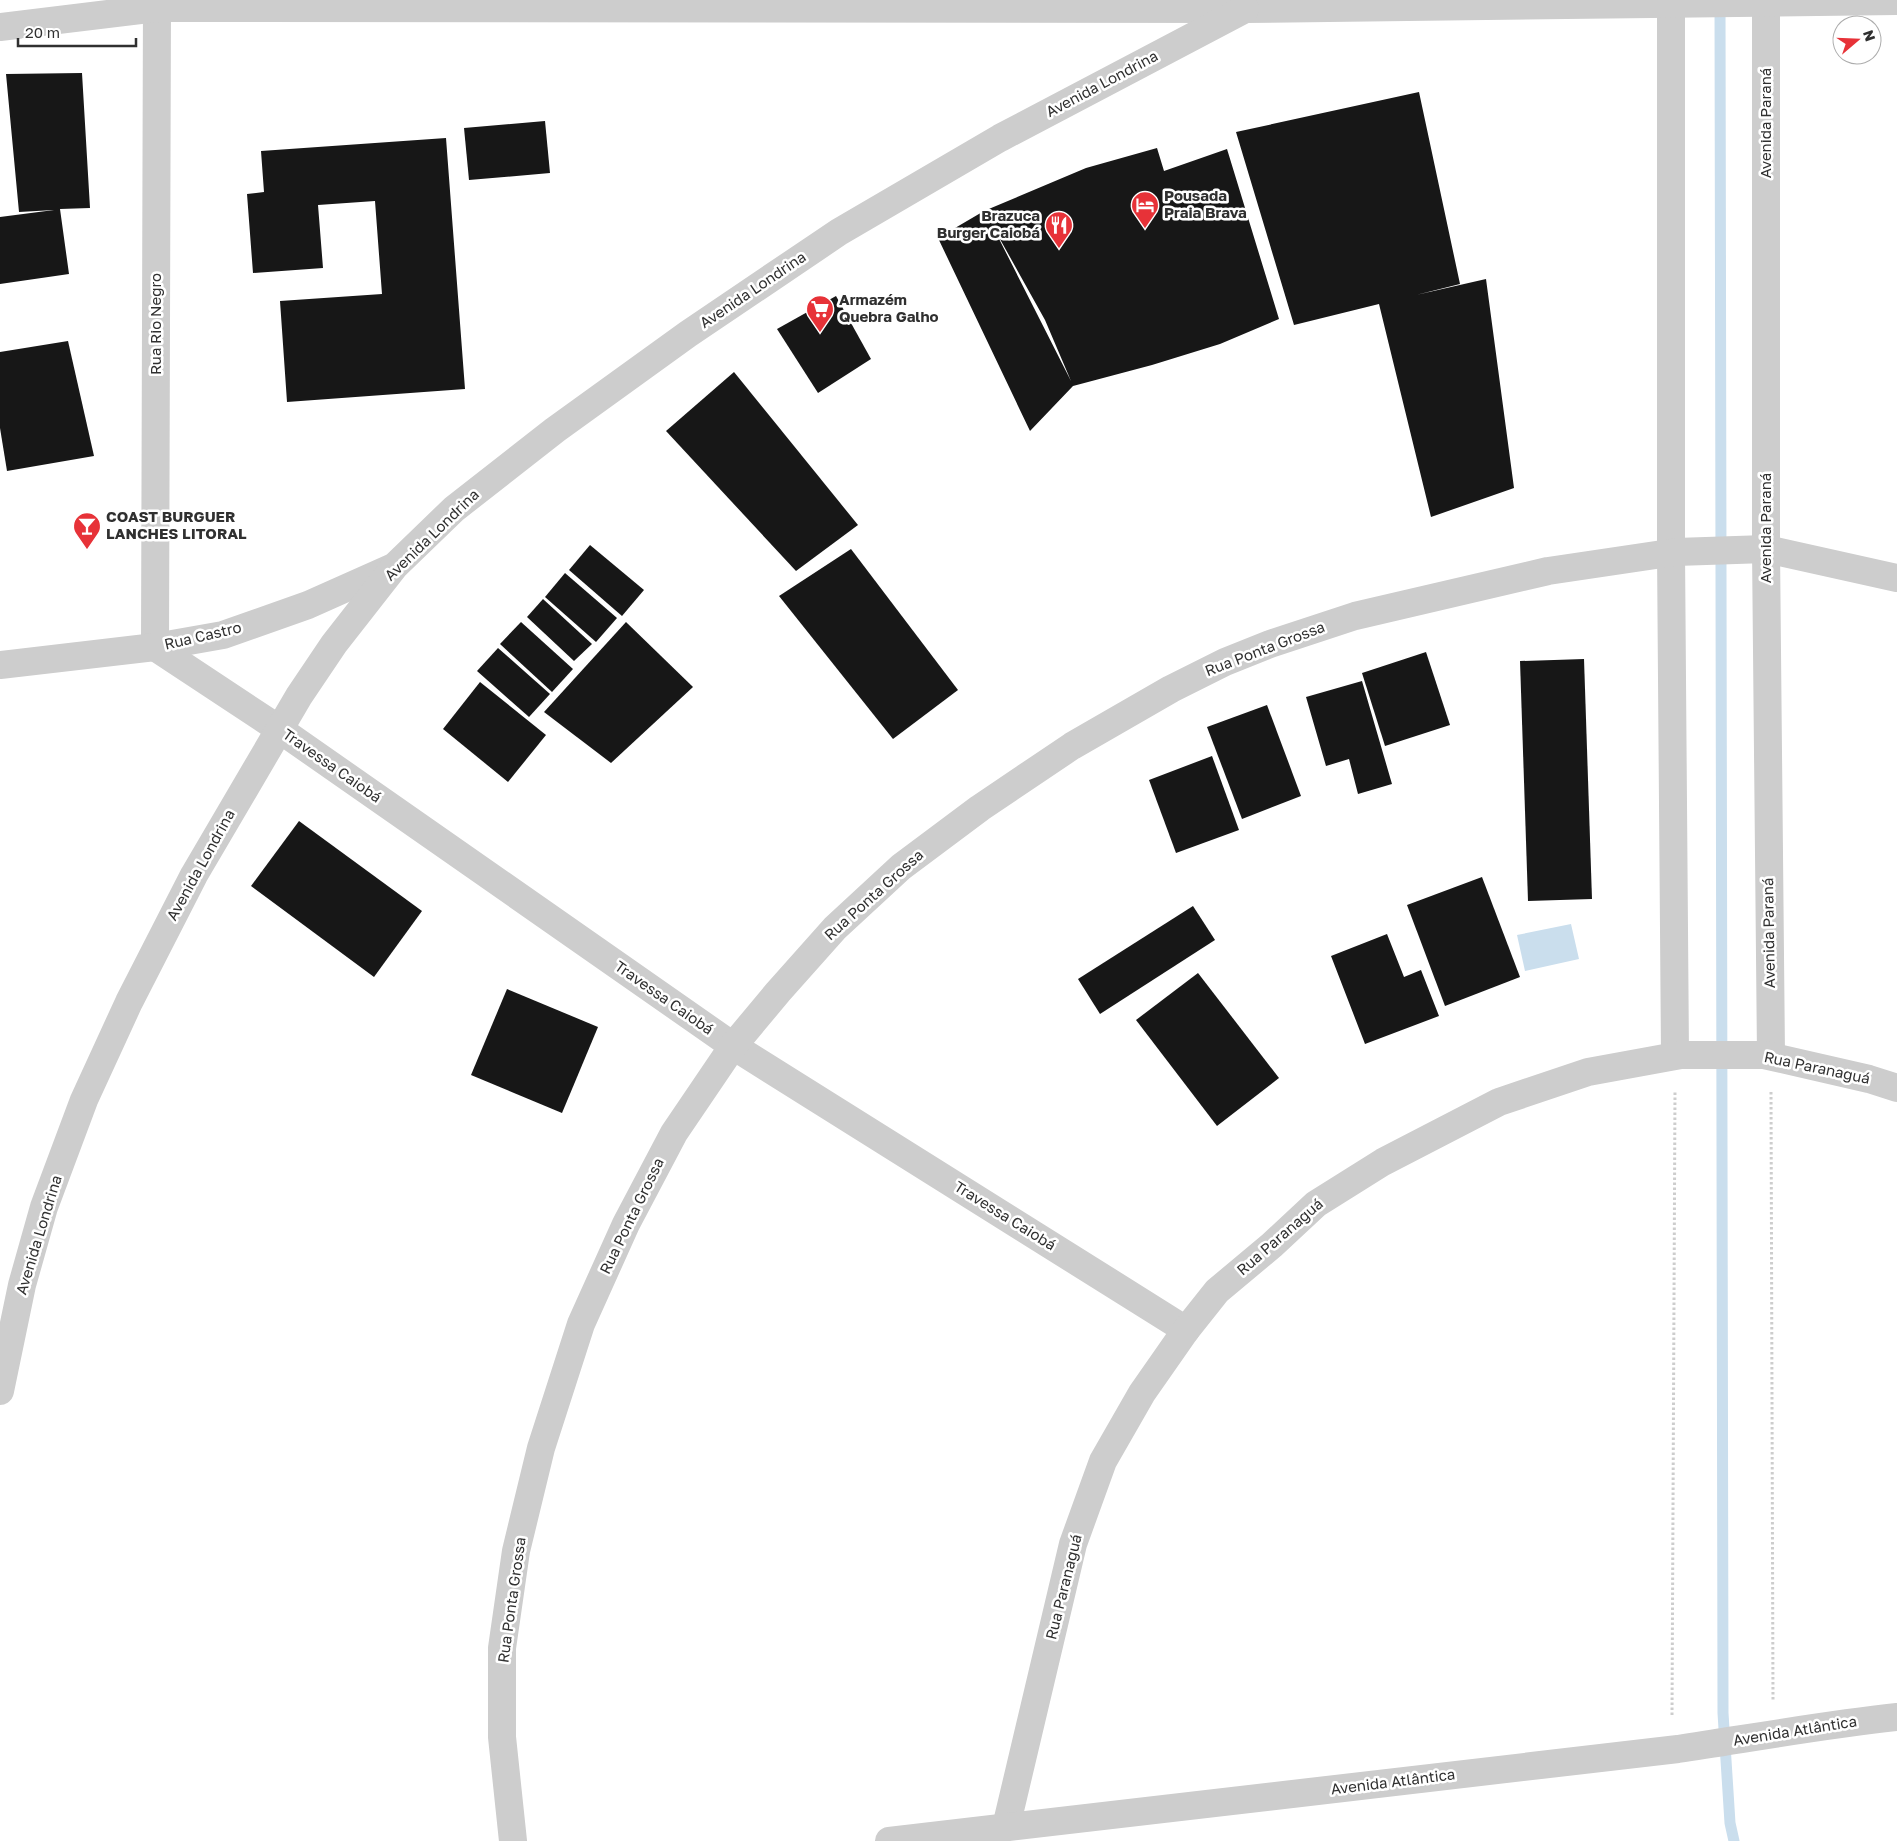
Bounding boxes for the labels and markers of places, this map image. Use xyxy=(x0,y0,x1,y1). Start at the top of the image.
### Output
place label: Pousada Praia Brava xyxy=(1164,186,1247,221)
hotel icon: Pousada Praia Brava xyxy=(1130,190,1160,229)
place label: Brazuca Burger Caiobá xyxy=(937,206,1040,241)
restaurant icon: Brazuca Burger Caiobá xyxy=(1044,210,1074,249)
place label: Armazém Quebra Galho xyxy=(839,290,938,325)
supermarket icon: Armazém Quebra Galho xyxy=(805,294,835,333)
place label: COAST BURGUER LANCHES LITORAL xyxy=(106,507,247,542)
bar icon: COAST BURGUER LANCHES LITORAL xyxy=(72,511,102,550)

